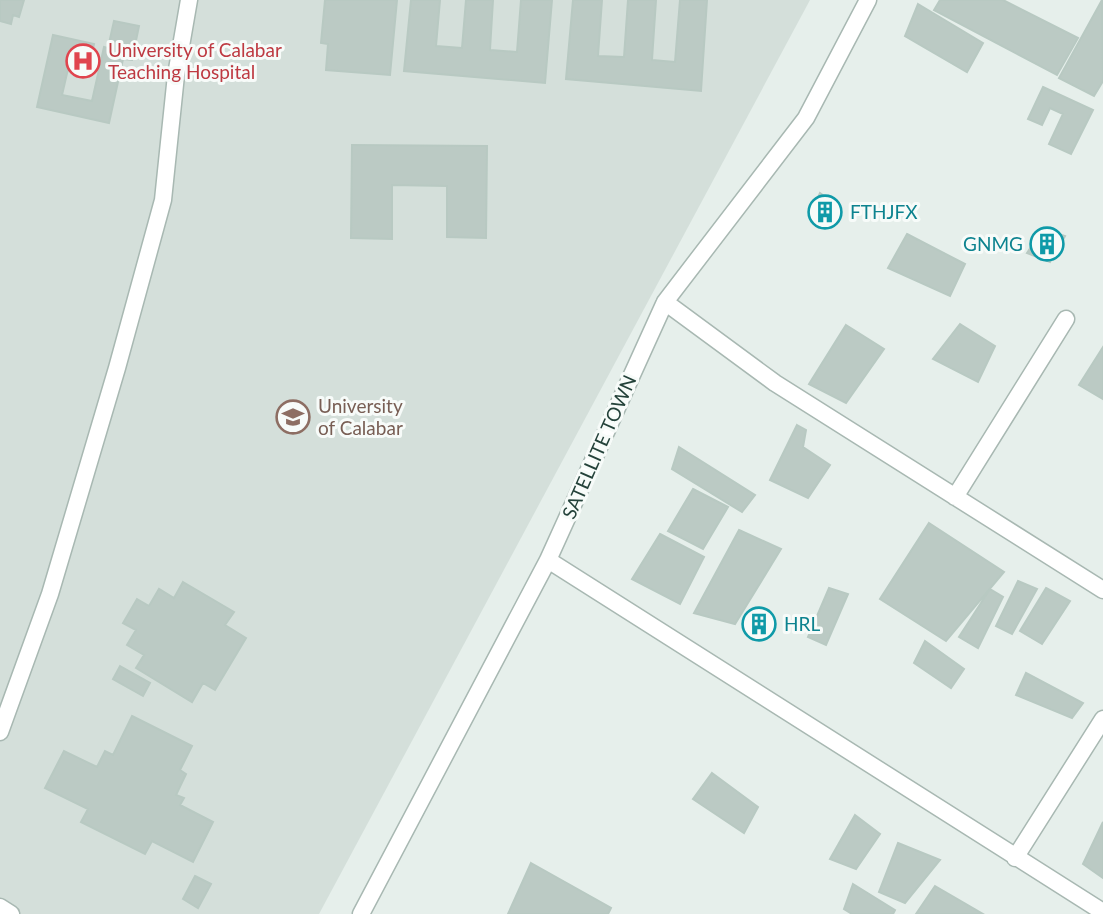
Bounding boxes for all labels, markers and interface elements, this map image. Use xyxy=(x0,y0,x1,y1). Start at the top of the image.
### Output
place label: University of Calabar Teaching Hospital xyxy=(108,38,282,83)
hospital icon: University of Calabar Teaching Hospital xyxy=(64,42,102,80)
building icon: FTHJFX xyxy=(806,193,844,231)
place label: FTHJFX xyxy=(850,200,918,223)
building icon: GNMG xyxy=(1028,225,1066,263)
place label: GNMG xyxy=(963,232,1023,255)
street label: SATELLITE TOWN xyxy=(557,371,641,522)
place label: University of Calabar xyxy=(318,394,403,439)
school or university icon: University of Calabar xyxy=(274,398,312,436)
building icon: HRL xyxy=(740,605,778,643)
place label: HRL xyxy=(784,612,820,635)

